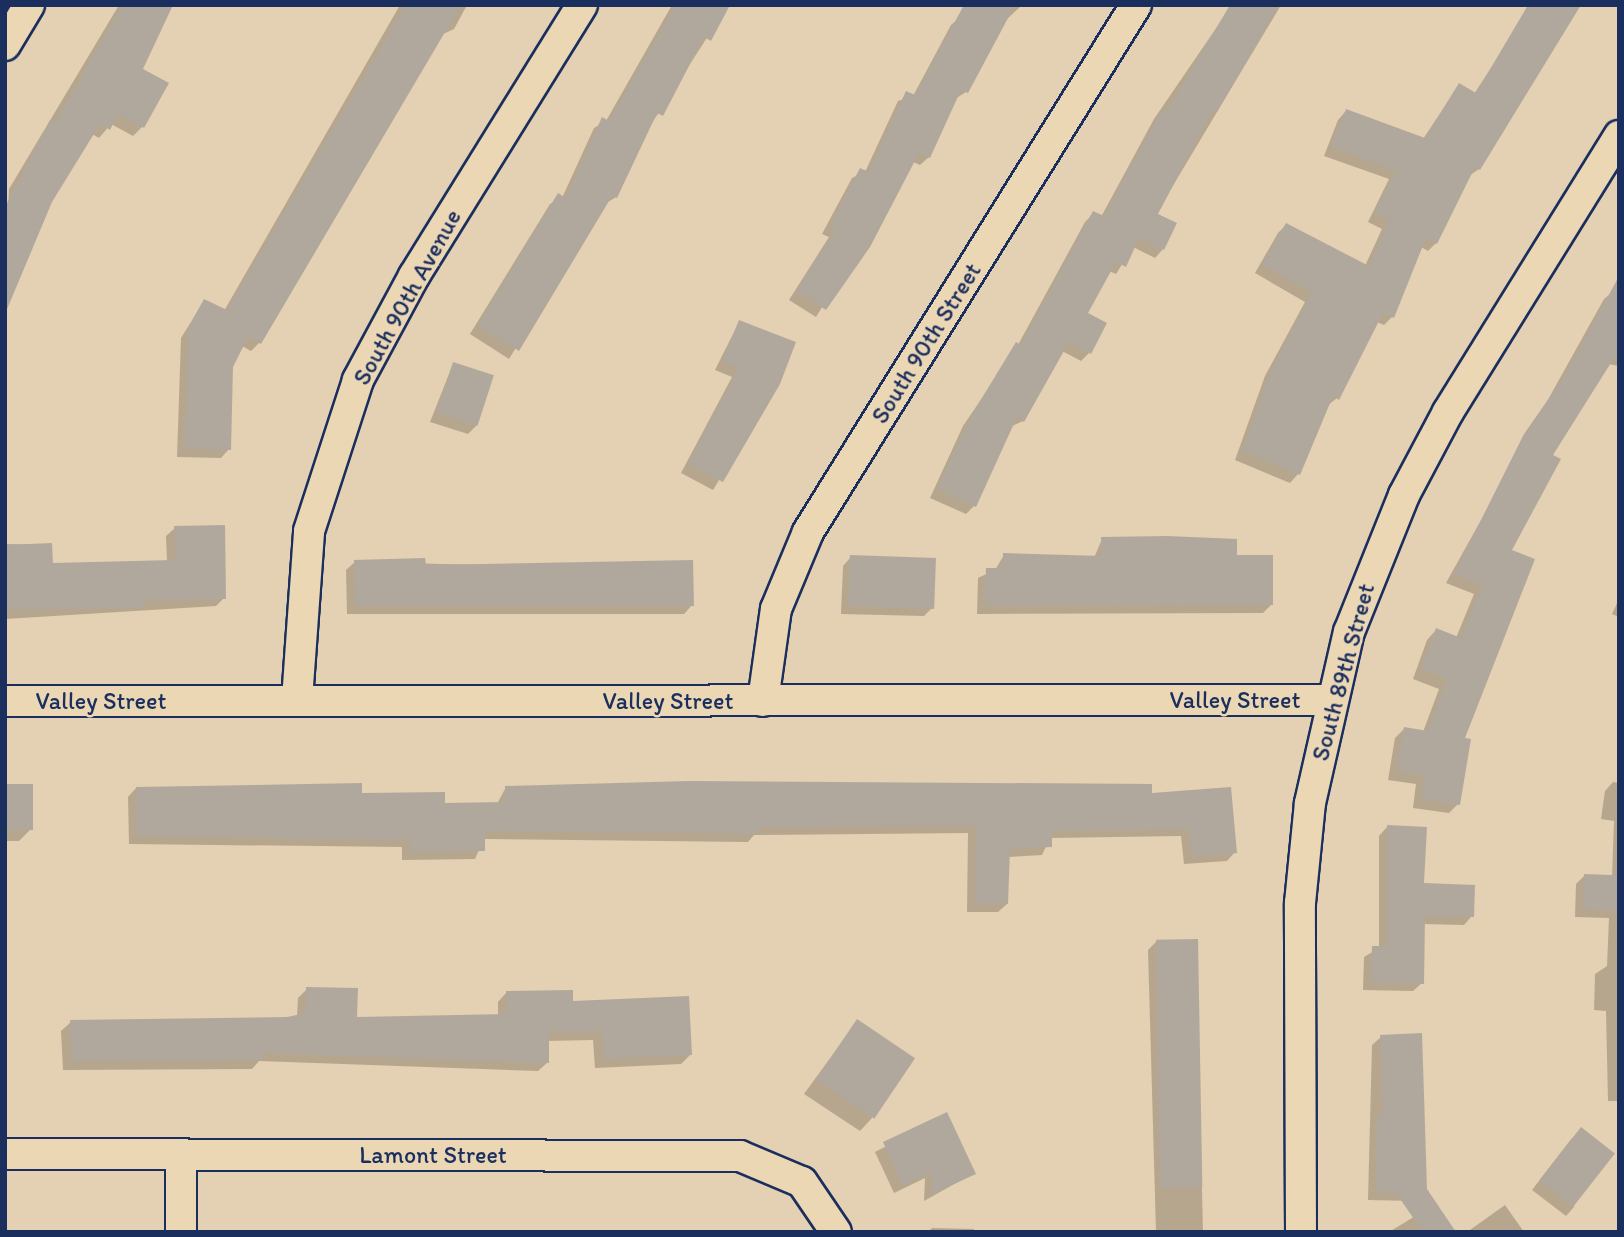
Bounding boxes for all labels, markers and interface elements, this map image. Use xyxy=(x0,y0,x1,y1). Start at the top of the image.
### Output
street label: South 90th Avenue xyxy=(347,205,467,389)
street label: South 90th Street xyxy=(865,258,987,428)
street label: South 89th Street xyxy=(1306,581,1380,763)
street label: Valley Street xyxy=(1170,686,1300,714)
street label: Valley Street xyxy=(36,687,166,715)
street label: Valley Street xyxy=(603,687,733,715)
street label: Lamont Street xyxy=(359,1141,507,1169)

